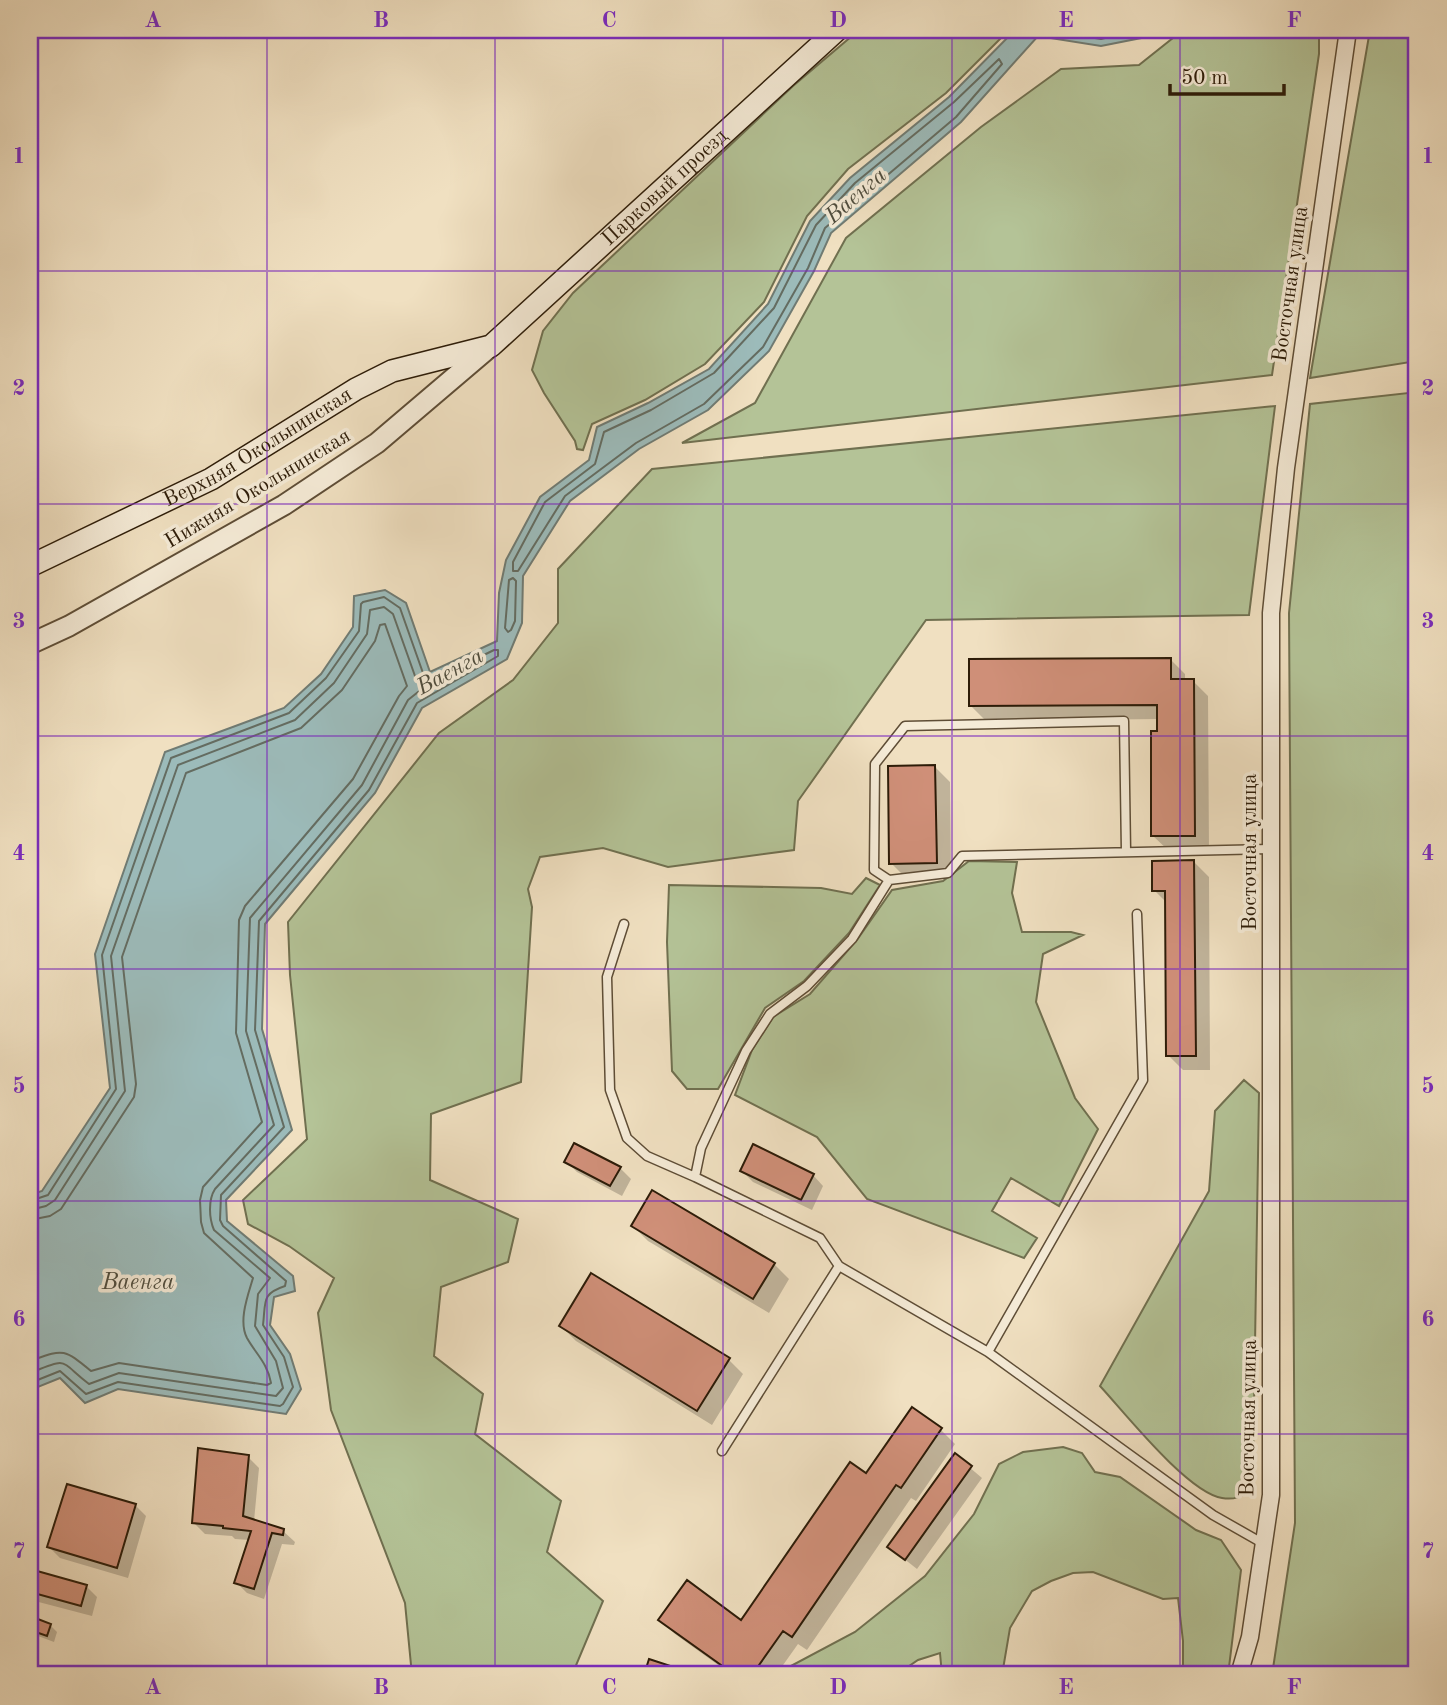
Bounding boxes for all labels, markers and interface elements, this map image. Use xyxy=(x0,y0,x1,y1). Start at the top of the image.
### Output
text: A xyxy=(144,9,162,32)
text: B xyxy=(373,9,389,32)
text: C xyxy=(601,9,617,32)
text: D xyxy=(829,9,847,32)
text: E xyxy=(1058,9,1074,32)
text: F xyxy=(1286,9,1302,32)
scale bar xyxy=(1170,52,1284,96)
text: 50 m xyxy=(1181,68,1228,89)
street label: Парковый проезд xyxy=(598,125,732,250)
text: 1 xyxy=(12,145,26,168)
text: 1 xyxy=(1421,145,1435,168)
water label: Ваенга xyxy=(820,163,891,229)
street label: Восточная улица xyxy=(1270,205,1312,363)
text: 2 xyxy=(12,377,26,400)
text: 2 xyxy=(1421,377,1435,400)
street label: Верхняя Окольнинская xyxy=(160,384,356,511)
street label: Нижняя Окольнинская xyxy=(162,425,354,553)
text: 3 xyxy=(12,610,26,633)
text: 3 xyxy=(1421,610,1435,633)
water label: Ваенга xyxy=(412,644,487,700)
street label: Восточная улица xyxy=(1240,773,1261,931)
text: 4 xyxy=(12,842,26,865)
text: 4 xyxy=(1421,842,1435,865)
text: 5 xyxy=(12,1075,26,1098)
text: 5 xyxy=(1421,1075,1435,1098)
water label: Ваенга xyxy=(101,1271,174,1294)
text: 6 xyxy=(12,1308,26,1331)
text: 6 xyxy=(1421,1308,1435,1331)
street label: Восточная улица xyxy=(1237,1339,1261,1497)
text: 7 xyxy=(12,1540,26,1563)
text: 7 xyxy=(1421,1540,1435,1563)
text: A xyxy=(144,1676,162,1699)
text: B xyxy=(373,1676,389,1699)
text: C xyxy=(601,1676,617,1699)
text: D xyxy=(829,1676,847,1699)
text: E xyxy=(1058,1676,1074,1699)
text: F xyxy=(1286,1676,1302,1699)

